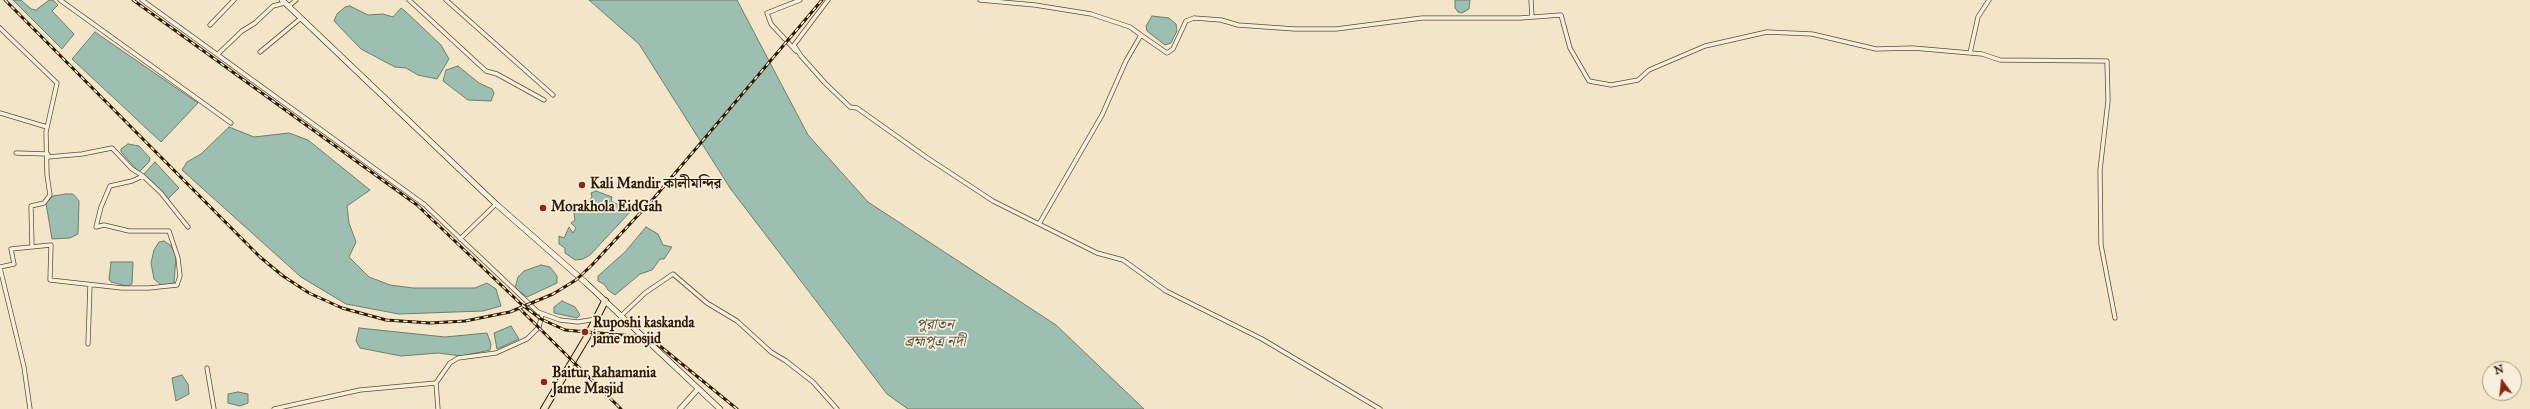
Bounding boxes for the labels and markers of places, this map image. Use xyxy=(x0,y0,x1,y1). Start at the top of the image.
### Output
place label: Kali Mandir কালীমন্দির xyxy=(590,177,721,193)
marker: Kali Mandir কালীমন্দির xyxy=(577,180,587,190)
place label: Morakhola EidGah xyxy=(551,200,662,216)
marker: Morakhola EidGah xyxy=(538,203,548,213)
place label: Ruposhi kaskanda jame mosjid xyxy=(593,316,695,348)
marker: Ruposhi kaskanda jame mosjid xyxy=(580,327,590,337)
place label: Baitur Rahamania Jame Masjid xyxy=(552,366,656,398)
marker: Baitur Rahamania Jame Masjid xyxy=(539,377,549,387)

